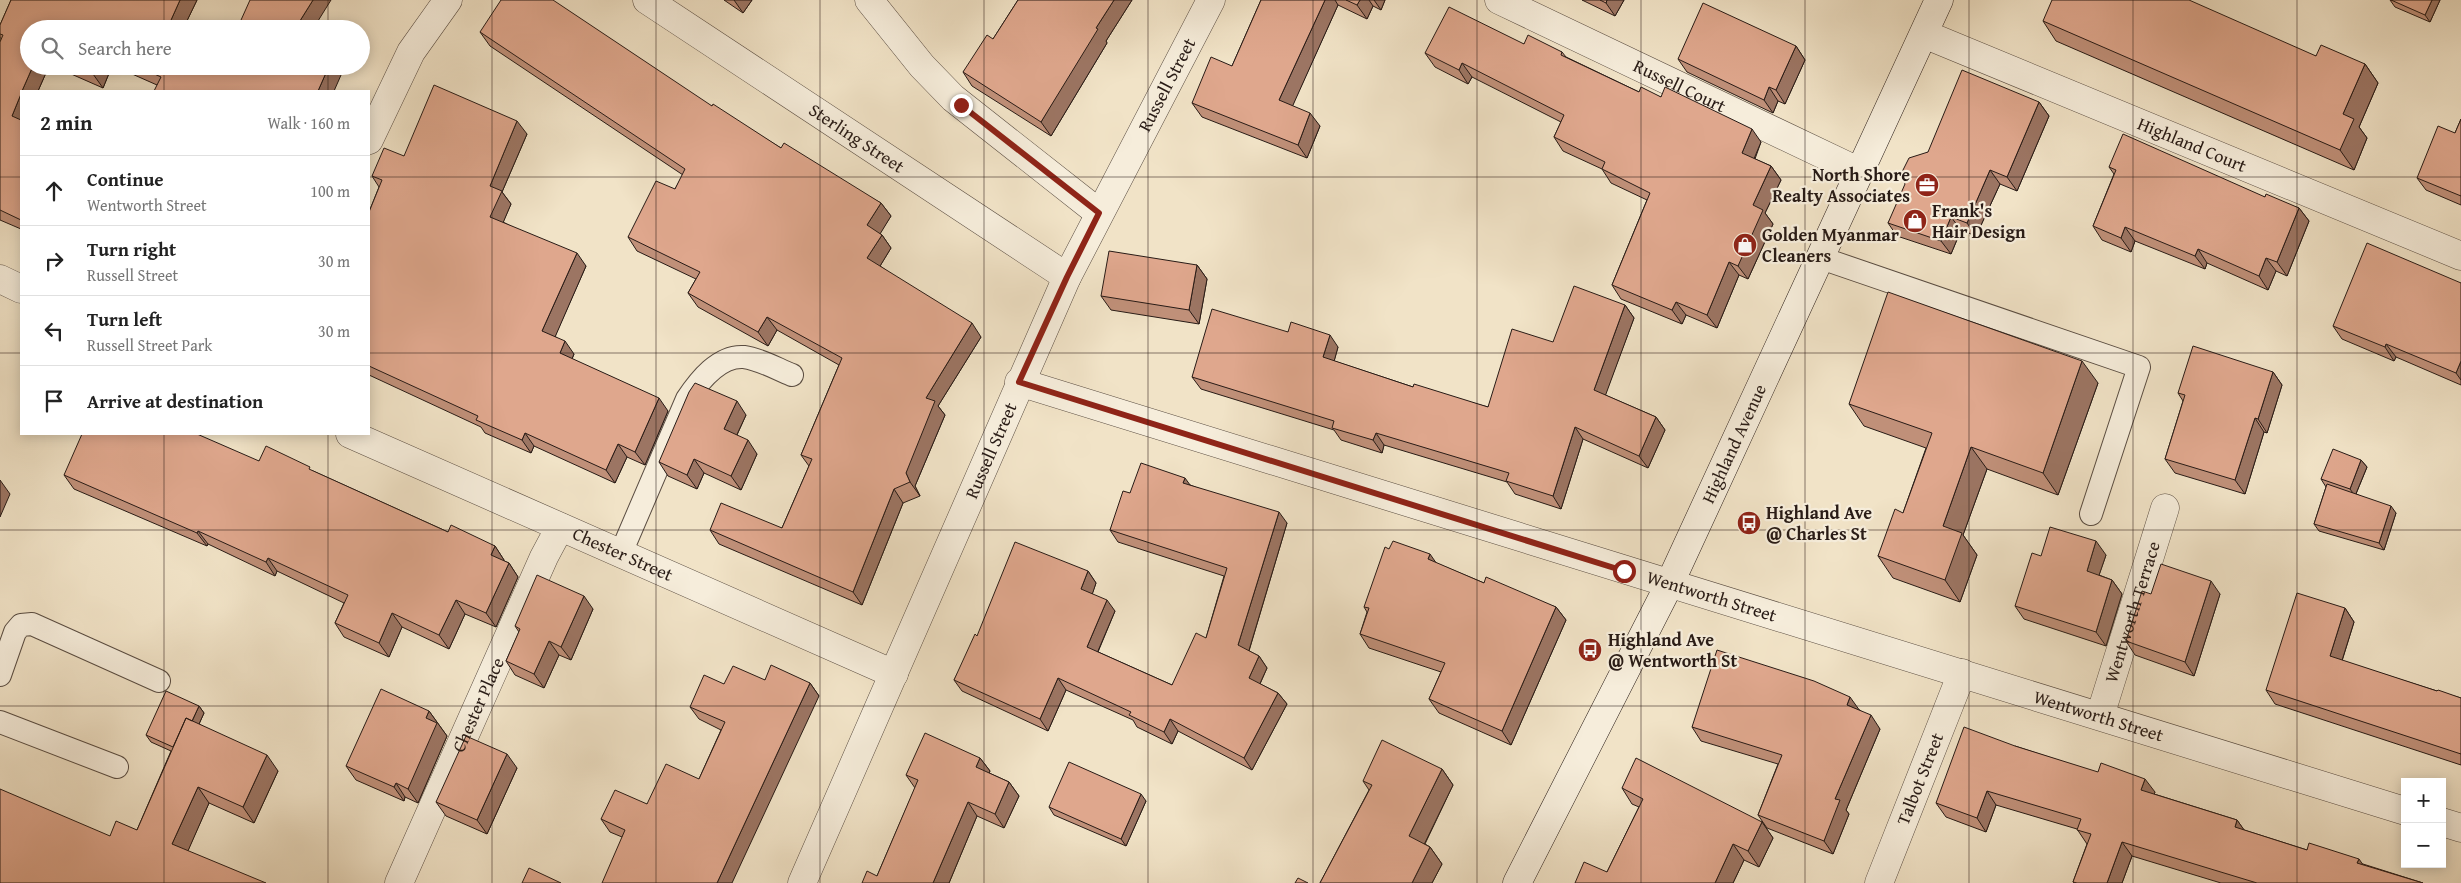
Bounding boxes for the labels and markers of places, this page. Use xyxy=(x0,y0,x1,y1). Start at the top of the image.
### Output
place label: North Shore Realty Associates xyxy=(1772,161,1910,209)
office icon: North Shore Realty Associates xyxy=(1914,172,1940,198)
place label: Frank's Hair Design xyxy=(1932,197,2026,245)
shop icon: Frank's Hair Design xyxy=(1902,208,1928,234)
place label: Golden Myanmar Cleaners xyxy=(1762,221,1900,269)
shop icon: Golden Myanmar Cleaners xyxy=(1732,232,1758,258)
place label: Highland Ave @ Charles St xyxy=(1766,499,1872,547)
bus stop icon: Highland Ave @ Charles St xyxy=(1736,510,1762,536)
place label: Highland Ave @ Wentworth St xyxy=(1608,626,1737,674)
bus stop icon: Highland Ave @ Wentworth St xyxy=(1577,637,1603,663)

